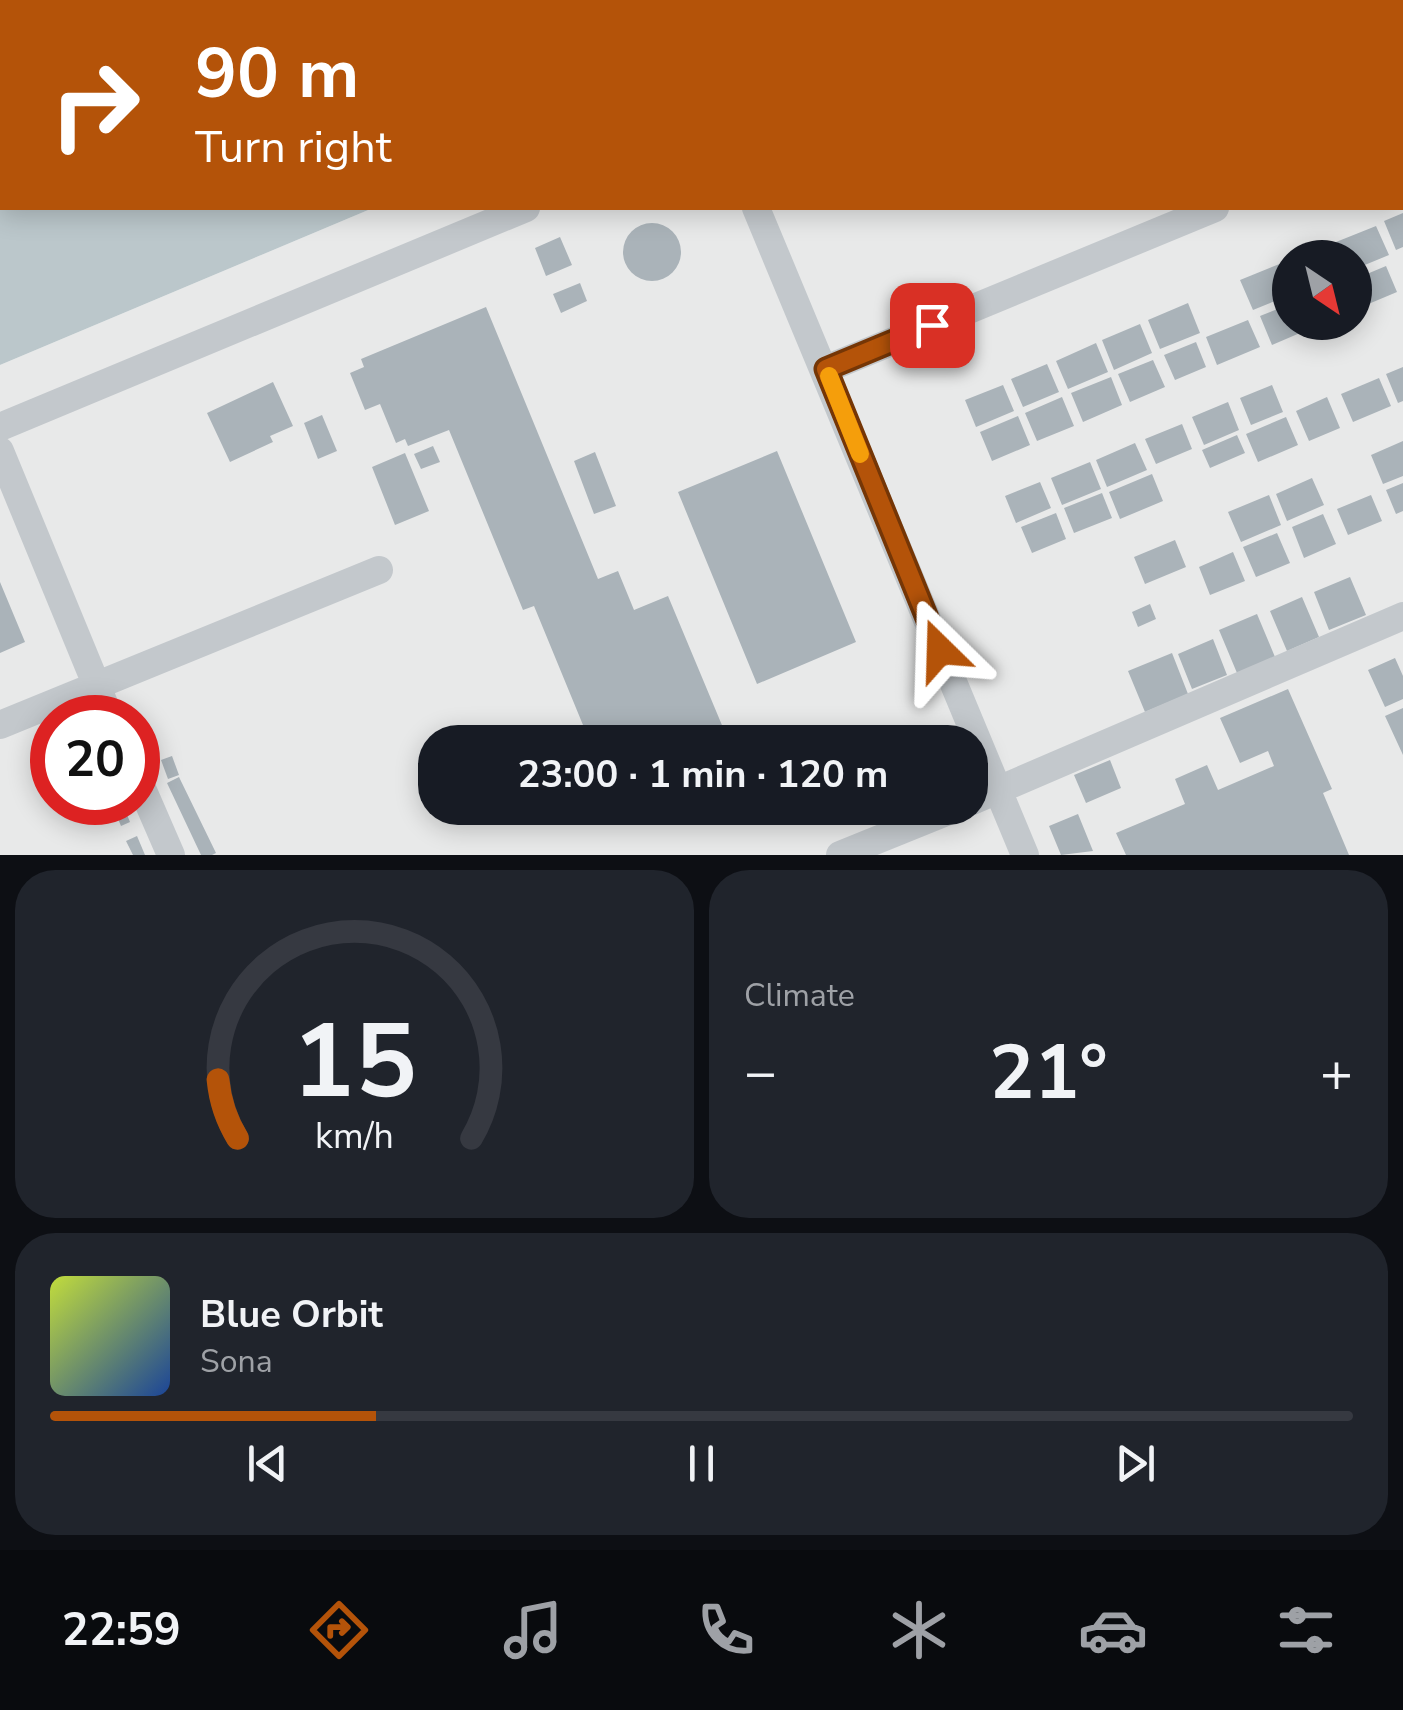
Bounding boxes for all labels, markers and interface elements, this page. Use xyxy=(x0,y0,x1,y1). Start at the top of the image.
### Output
text: 90 m xyxy=(195,26,359,122)
icon: right xyxy=(30,40,160,170)
text: Turn right xyxy=(195,117,392,178)
north arrow xyxy=(1272,240,1372,340)
map controls xyxy=(1272,240,1372,340)
pin xyxy=(890,283,975,368)
icon: arrive xyxy=(905,298,960,353)
position arrow xyxy=(888,598,992,702)
speed limit sign: 20 xyxy=(30,695,160,825)
text: 23:00 · 1 min · 120 m xyxy=(518,749,888,800)
text: Climate xyxy=(744,974,855,1017)
text: 15 xyxy=(292,991,417,1133)
text: 21° xyxy=(989,1022,1108,1124)
text: − xyxy=(744,1035,777,1110)
text: + xyxy=(1320,1035,1353,1110)
text: km/h xyxy=(315,1112,394,1161)
text: Blue Orbit xyxy=(200,1289,383,1340)
text: Sona xyxy=(200,1340,273,1383)
icon: previous xyxy=(240,1436,295,1491)
icon: pause xyxy=(674,1436,729,1491)
icon: next xyxy=(1108,1436,1163,1491)
icon: directions xyxy=(304,1595,374,1665)
icon: music xyxy=(498,1595,568,1665)
icon: phone xyxy=(691,1595,761,1665)
icon: climate xyxy=(884,1595,954,1665)
icon: car xyxy=(1078,1595,1148,1665)
icon: filters xyxy=(1271,1595,1341,1665)
text: 22:59 xyxy=(62,1600,181,1661)

